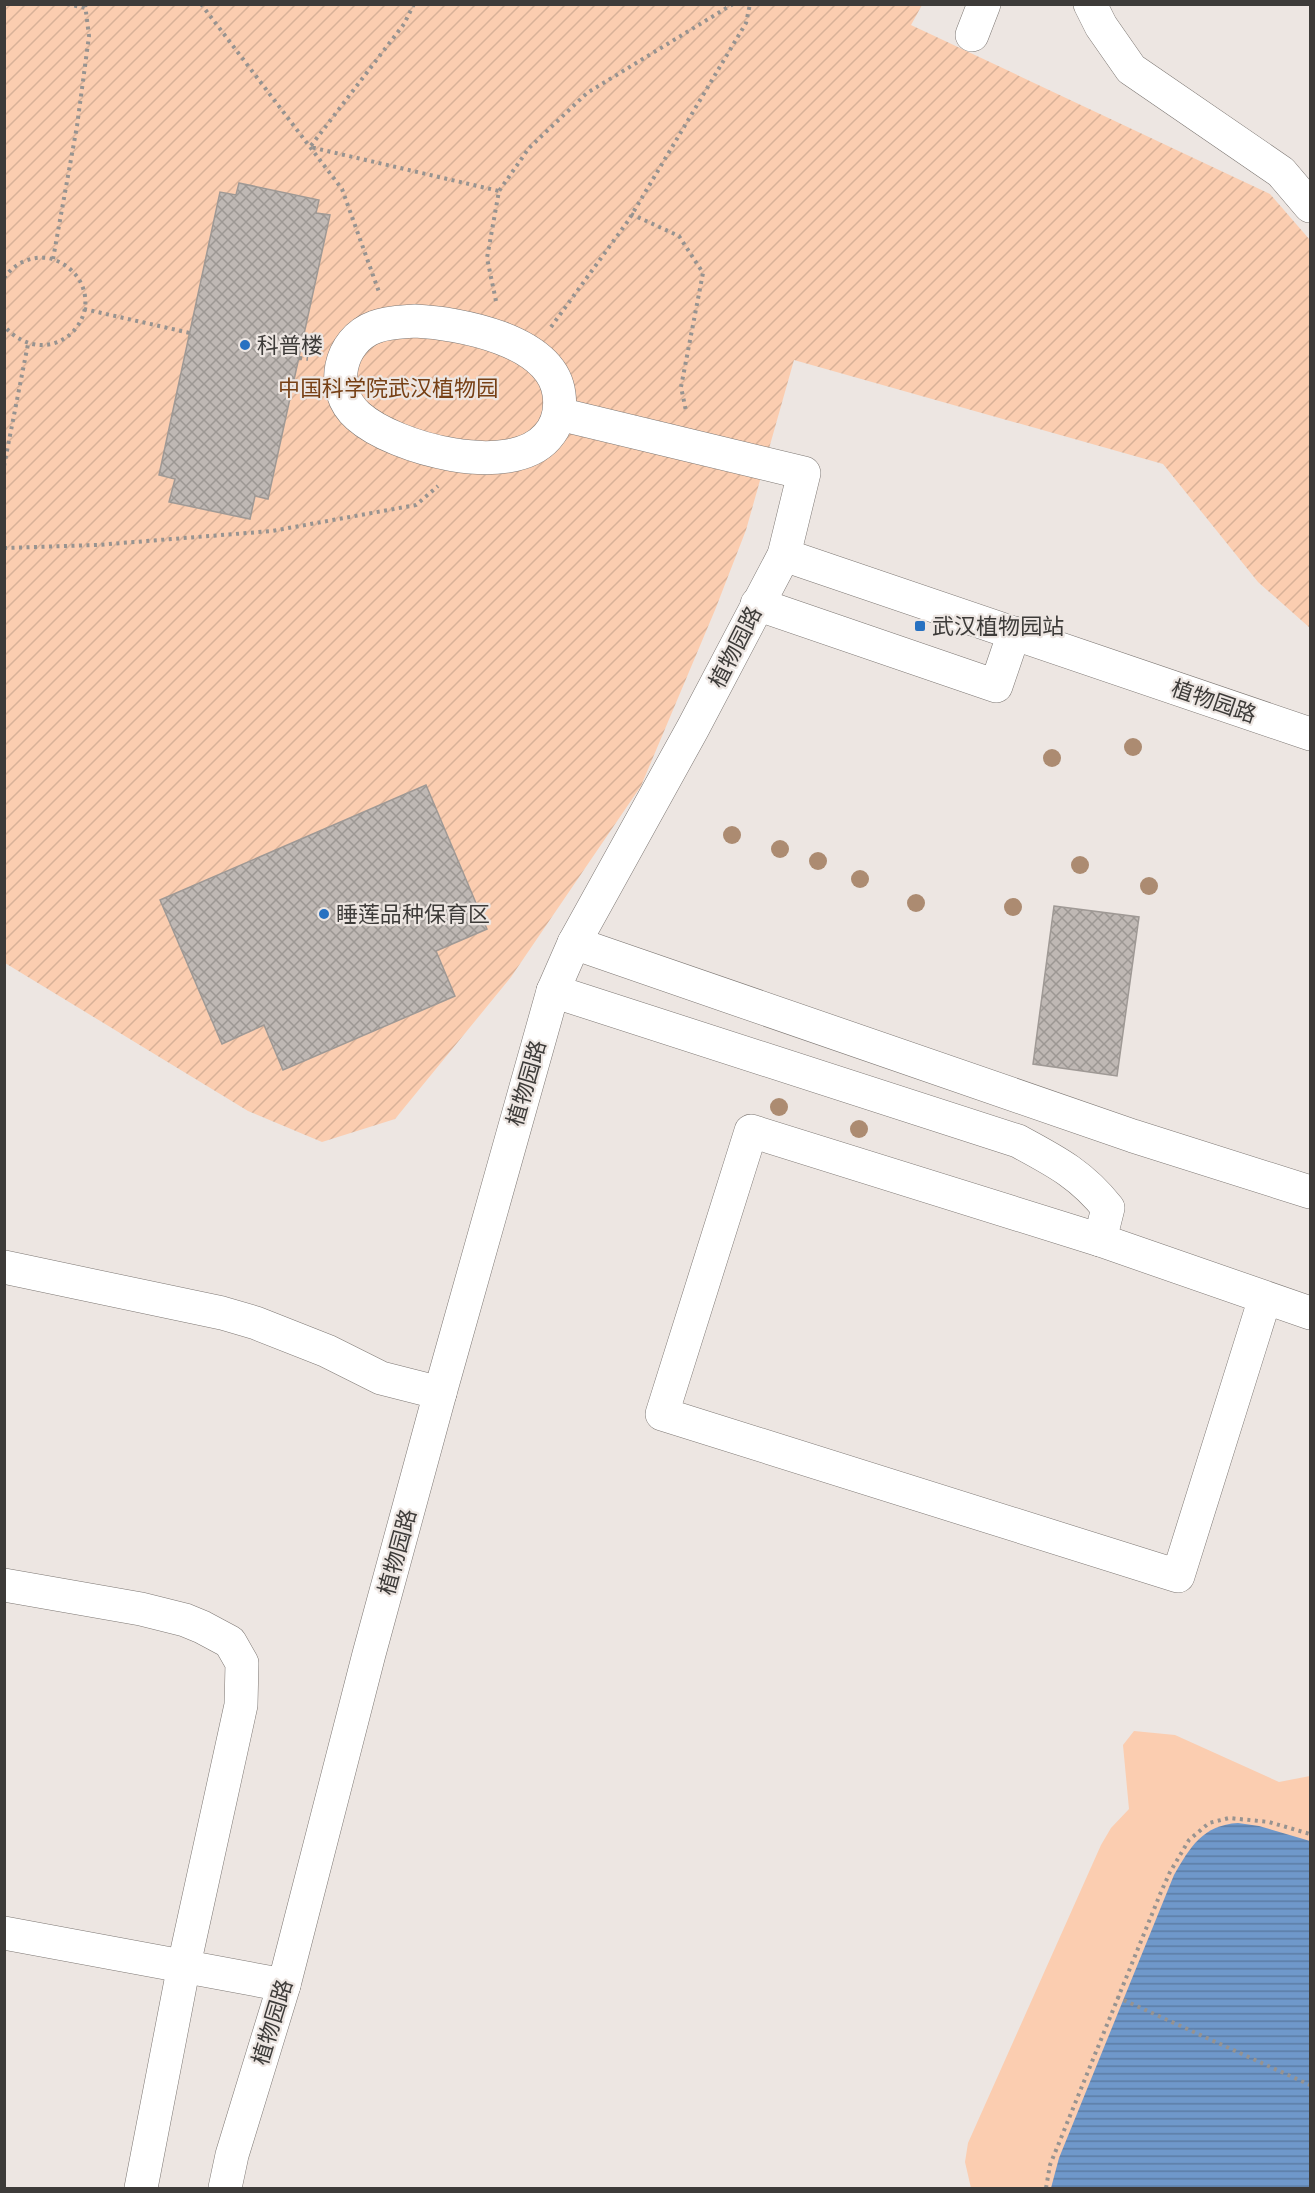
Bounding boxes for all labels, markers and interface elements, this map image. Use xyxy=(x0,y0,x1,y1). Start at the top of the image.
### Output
place label: 科普楼 xyxy=(257,328,323,362)
marker: 科普楼 xyxy=(238,338,252,352)
park label: 中国科学院武汉植物园 xyxy=(278,371,498,405)
street label: 植物园路 xyxy=(700,600,770,694)
place label: 武汉植物园站 xyxy=(932,609,1064,643)
marker: 武汉植物园站 xyxy=(913,619,927,633)
street label: 植物园路 xyxy=(1167,671,1261,731)
place label: 睡莲品种保育区 xyxy=(336,897,490,931)
marker: 睡莲品种保育区 xyxy=(317,907,331,921)
street label: 植物园路 xyxy=(498,1036,554,1130)
street label: 植物园路 xyxy=(369,1505,425,1599)
street label: 植物园路 xyxy=(243,1975,301,2069)

